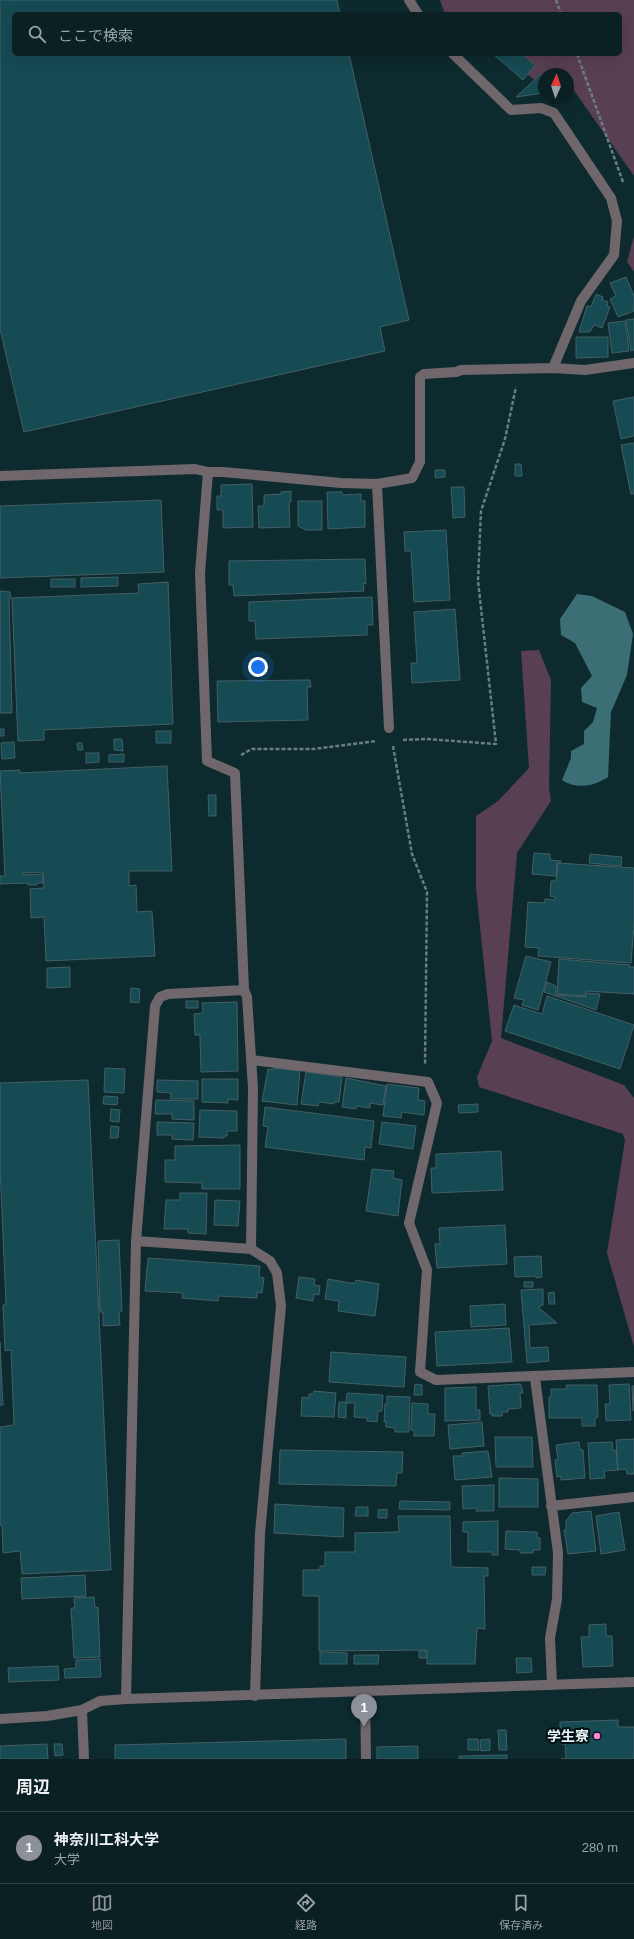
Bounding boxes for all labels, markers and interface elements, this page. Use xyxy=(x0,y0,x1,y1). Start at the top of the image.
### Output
search box xyxy=(12,12,622,56)
icon: search xyxy=(26,23,48,45)
text: ここで検索 xyxy=(58,27,133,44)
north arrow xyxy=(538,68,574,104)
your location xyxy=(248,657,268,677)
pin: 1 xyxy=(351,1694,377,1727)
place label: 学生寮 xyxy=(547,1728,589,1744)
marker: 学生寮 xyxy=(592,1731,602,1741)
text: 周辺 xyxy=(16,1778,50,1797)
text: 神奈川工科大学 xyxy=(54,1831,159,1848)
text: 1 xyxy=(25,1840,33,1855)
text: 280 m xyxy=(582,1840,618,1855)
text: 大学 xyxy=(54,1852,80,1867)
tab: 地図 xyxy=(91,1892,113,1932)
tab: 経路 xyxy=(295,1892,317,1932)
tab: 保存済み xyxy=(499,1892,543,1932)

